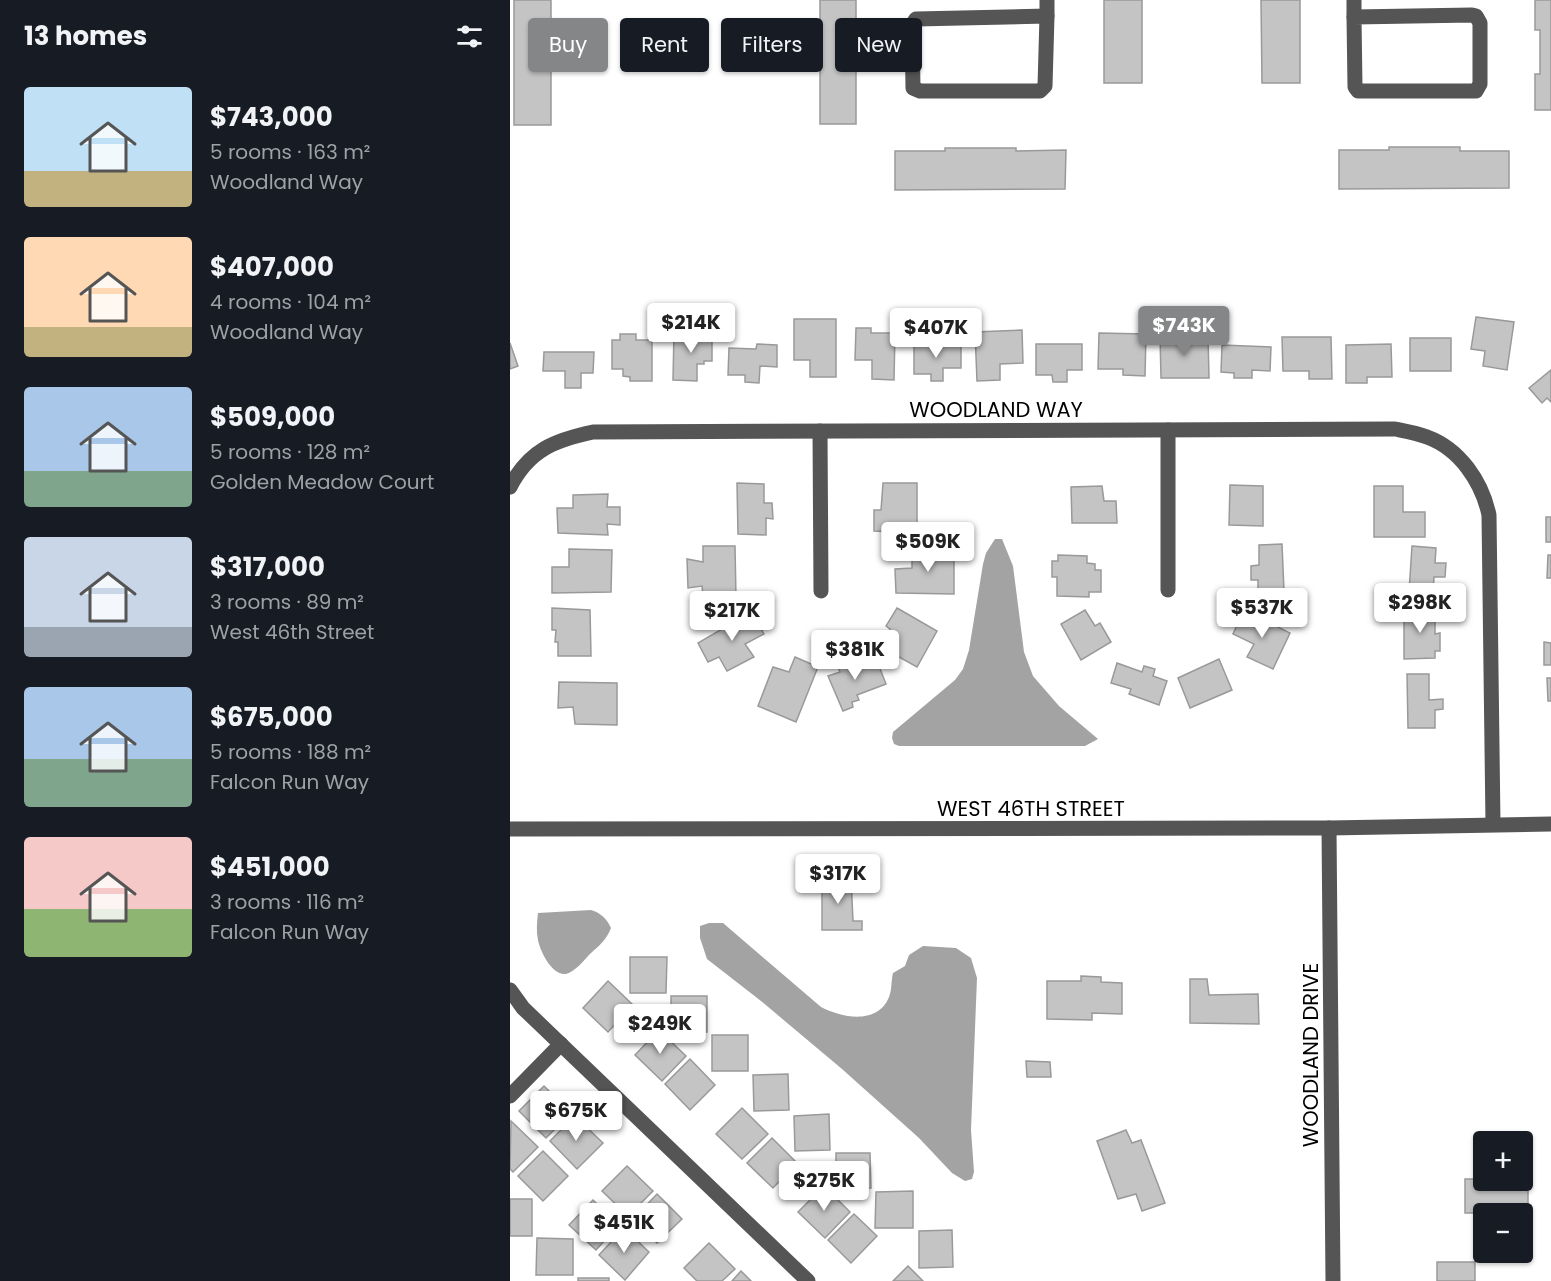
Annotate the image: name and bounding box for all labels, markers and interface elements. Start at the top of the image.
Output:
text: 13 homes [24,18,147,54]
chip: Buy [528,18,608,72]
chip: Rent [620,18,709,72]
chip: Filters [721,18,823,72]
chip: New [835,18,922,72]
icon: filters [453,20,486,53]
text: $743,000 [210,99,333,135]
icon: home [72,111,144,183]
text: 5 rooms · 163 m² [210,138,370,166]
text: Woodland Way [210,168,363,196]
text: $407,000 [210,249,334,285]
icon: home [72,261,144,333]
text: 4 rooms · 104 m² [210,288,371,316]
pin: $214K [649,303,733,354]
pin: $743K [1142,306,1226,357]
text: $214K [661,308,721,336]
pin: $407K [894,308,978,359]
text: $743K [1152,311,1216,339]
text: $407K [904,313,968,341]
text: Woodland Way [210,318,363,346]
street label: WOODLAND WAY [909,395,1083,424]
text: $509,000 [210,399,335,435]
icon: home [72,411,144,483]
text: 5 rooms · 128 m² [210,438,370,466]
text: Golden Meadow Court [210,468,434,496]
pin: $509K [886,522,970,573]
text: $509K [895,527,961,555]
text: $317,000 [210,549,325,585]
icon: home [72,561,144,633]
pin: $298K [1378,583,1462,634]
text: 3 rooms · 89 m² [210,588,364,616]
pin: $537K [1220,588,1304,639]
text: $298K [1388,588,1452,616]
pin: $217K [690,591,774,642]
text: $537K [1231,593,1293,621]
text: $217K [704,596,760,624]
text: West 46th Street [210,618,374,646]
pin: $381K [813,630,897,681]
text: $381K [825,635,885,663]
text: $675,000 [210,699,333,735]
icon: home [72,711,144,783]
text: 5 rooms · 188 m² [210,738,371,766]
text: Falcon Run Way [210,768,369,796]
street label: WEST 46TH STREET [937,794,1125,823]
text: $451,000 [210,849,330,885]
pin: $317K [796,854,880,905]
text: $317K [809,859,867,887]
icon: home [72,861,144,933]
text: 3 rooms · 116 m² [210,888,364,916]
text: Falcon Run Way [210,918,369,946]
street label: WOODLAND DRIVE [1296,963,1325,1147]
pin: $249K [618,1004,702,1055]
text: $249K [628,1009,692,1037]
pin: $675K [534,1091,618,1142]
text: $675K [544,1096,608,1124]
map controls [1473,1131,1533,1263]
button: + [1473,1131,1533,1191]
pin: $275K [782,1161,866,1212]
text: $275K [793,1166,855,1194]
pin: $451K [582,1203,666,1254]
button: − [1473,1203,1533,1263]
text: $451K [593,1208,655,1236]

